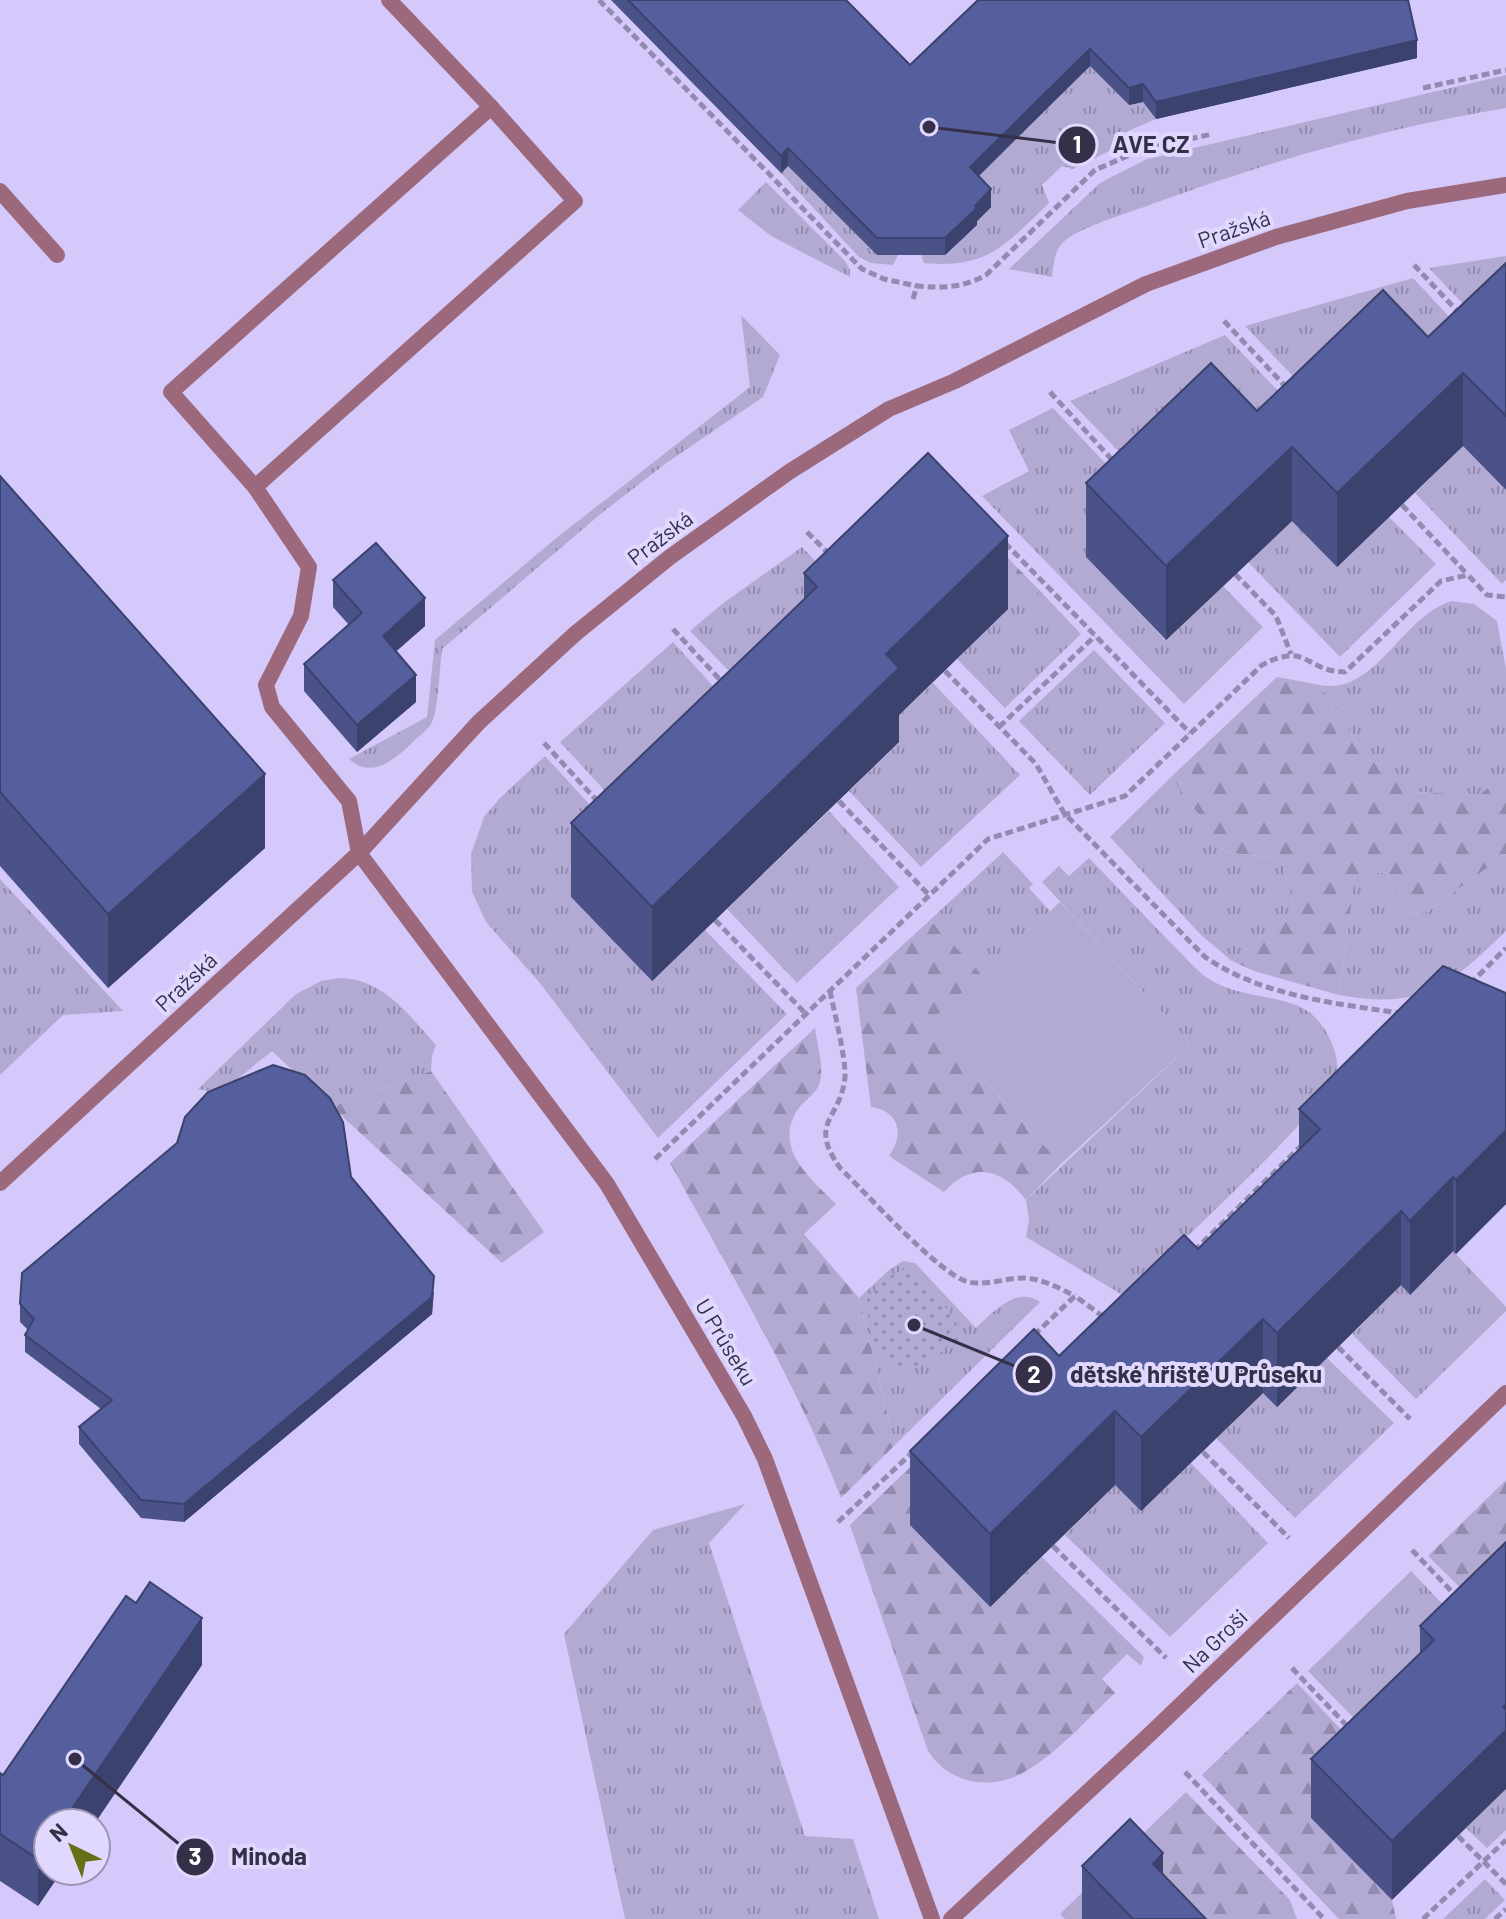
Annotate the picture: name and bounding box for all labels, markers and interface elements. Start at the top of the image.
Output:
callout: AVE CZ [1057,121,1206,169]
text: 1 [1073,129,1081,158]
text: AVE CZ [1112,129,1190,158]
street label: Pražská [1194,204,1273,252]
street label: Pražská [622,504,697,570]
street label: Pražská [149,946,221,1016]
street label: U Průseku [691,1293,763,1390]
callout: dětské hřiště U Průseku [1014,1350,1338,1398]
text: 2 [1027,1359,1041,1388]
text: dětské hřiště U Průseku [1070,1359,1322,1388]
street label: Na Groši [1176,1603,1252,1677]
north arrow [32,1807,112,1887]
text: N [43,1817,72,1846]
callout: Minoda [175,1833,323,1881]
text: 3 [189,1841,201,1870]
text: Minoda [231,1841,307,1870]

